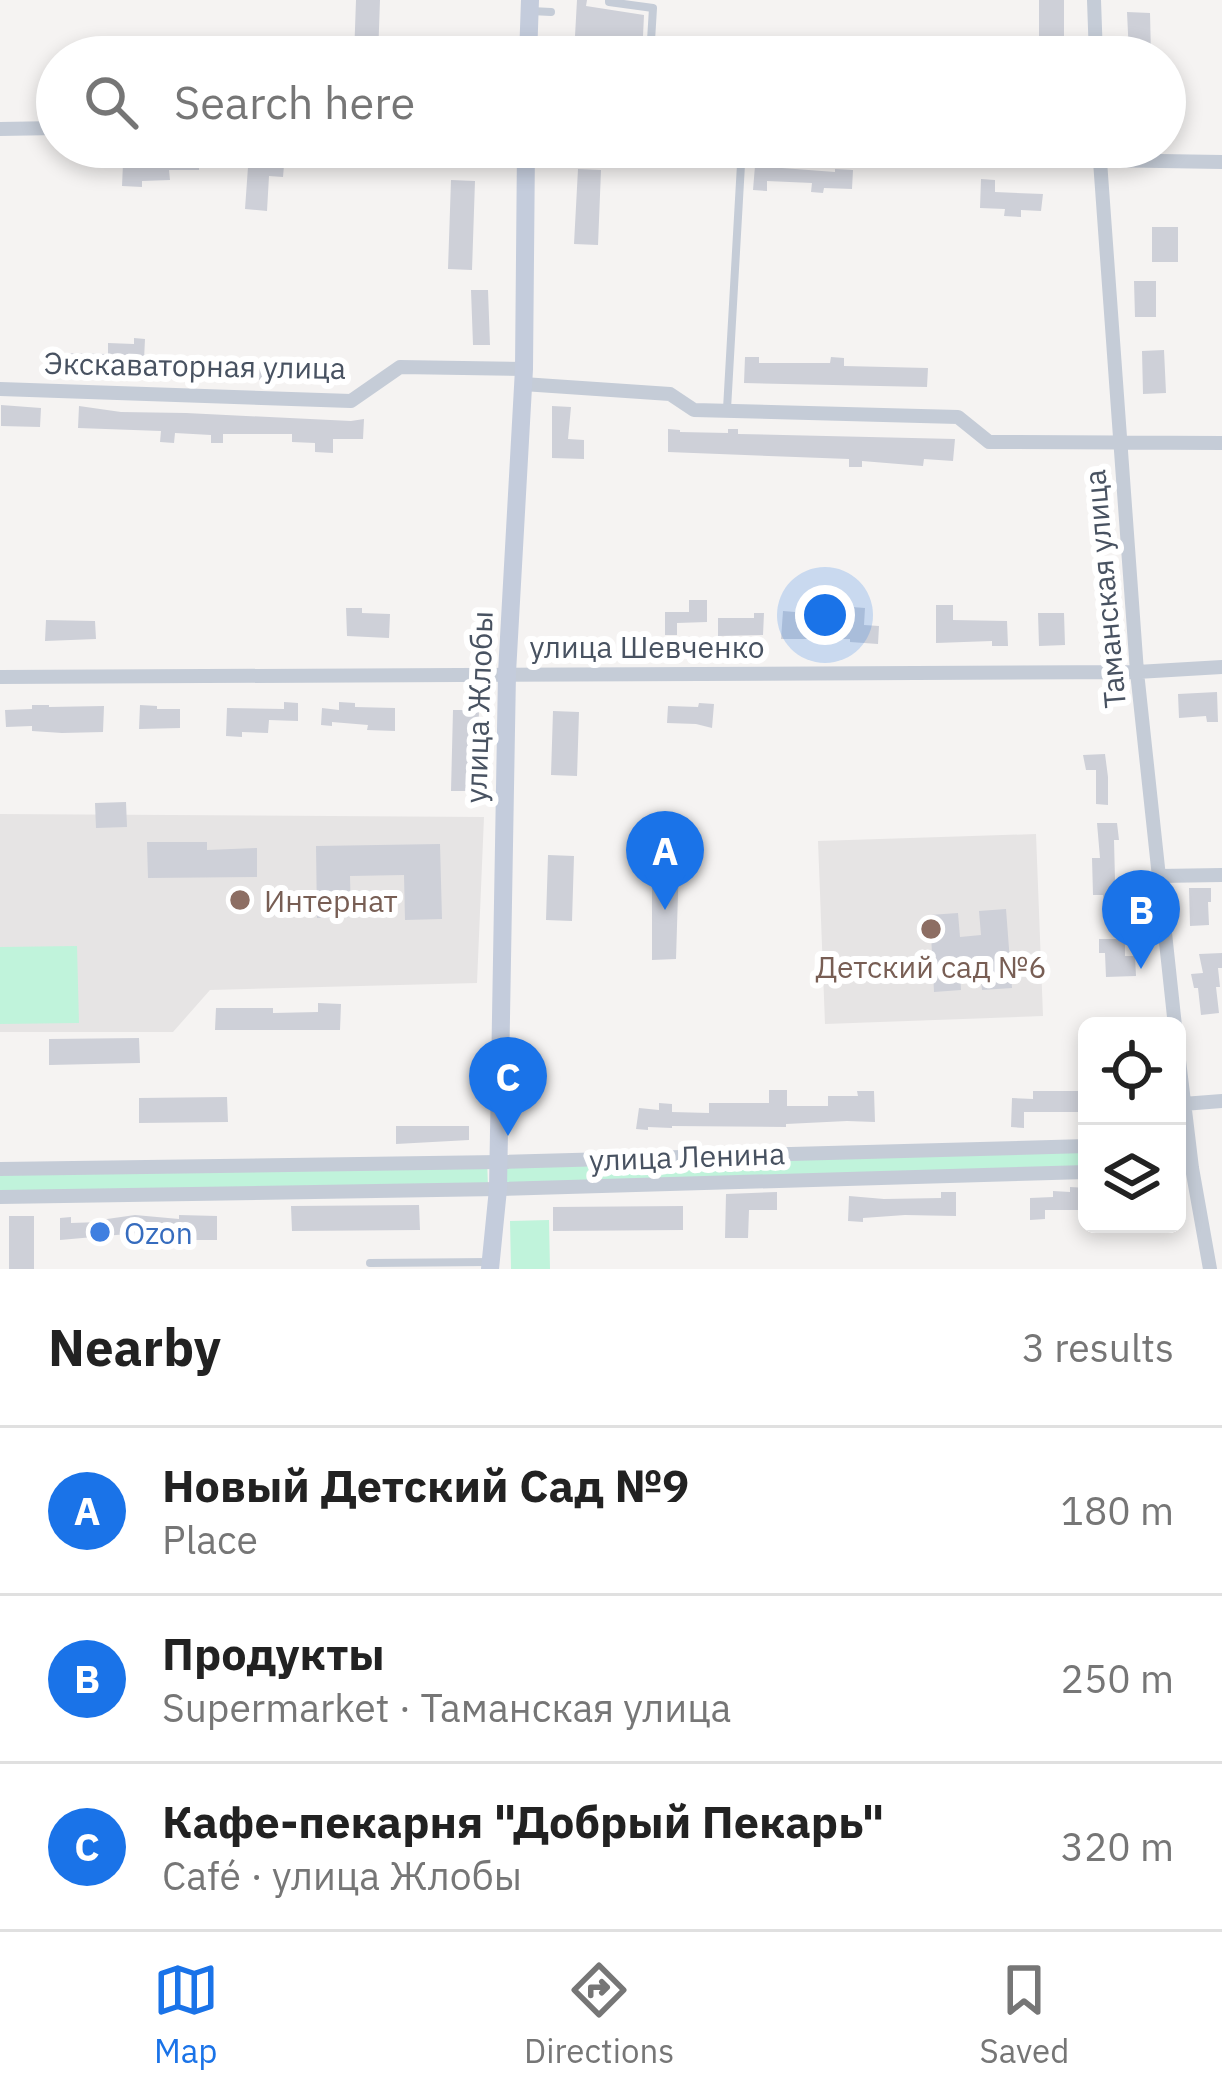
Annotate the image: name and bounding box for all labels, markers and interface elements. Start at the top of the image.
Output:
search box [36,36,1186,168]
icon: search [78,69,144,135]
text: Search here [174,73,415,131]
street label: Экскаваторная улица [44,343,346,387]
street label: Таманская улица [1074,468,1134,710]
your location [795,585,855,645]
street label: улица Жлобы [455,610,501,804]
street label: улица Шевченко [530,627,765,666]
pin: A [626,811,704,910]
pin: B [1102,870,1180,969]
place label: Интернат [264,881,398,920]
marker: Интернат [227,887,253,913]
marker: Детский сад №6 [918,916,944,942]
place label: Детский сад №6 [815,947,1047,986]
map controls [1078,1017,1186,1233]
button: locate [1078,1017,1186,1125]
pin: C [469,1037,547,1136]
button: layers [1078,1125,1186,1233]
street label: улица Ленина [588,1133,786,1179]
place label: Ozon [124,1213,193,1252]
marker: Ozon [87,1219,113,1245]
text: Nearby [48,1314,221,1380]
text: 3 results [1022,1322,1174,1373]
text: Новый Детский Сад №9 [162,1456,689,1514]
text: A [74,1485,100,1536]
text: 180 m [1061,1485,1174,1536]
text: Place [162,1514,258,1565]
text: Продукты [162,1624,385,1682]
text: B [74,1653,100,1704]
text: 250 m [1061,1653,1174,1704]
text: Supermarket · Таманская улица [162,1682,731,1733]
text: Кафе-пекарня "Добрый Пекарь" [162,1792,884,1850]
text: C [74,1821,100,1872]
text: 320 m [1061,1821,1174,1872]
text: Café · улица Жлобы [162,1850,522,1901]
tab: Map [153,1957,219,2072]
tab: Directions [524,1957,674,2072]
tab: Saved [980,1957,1069,2072]

